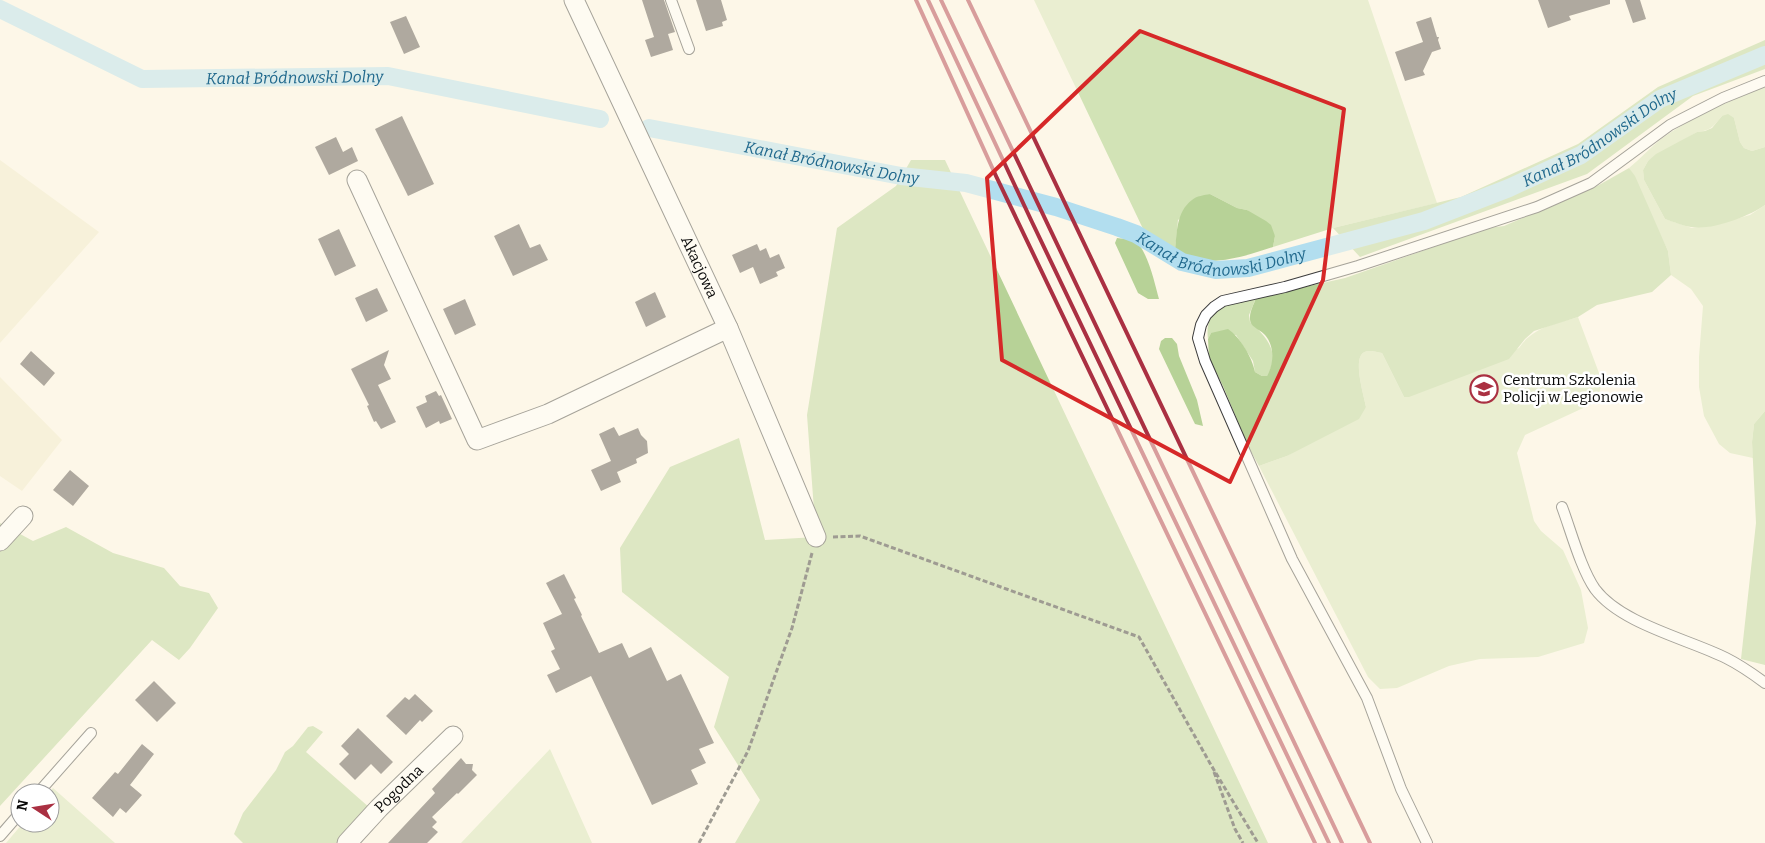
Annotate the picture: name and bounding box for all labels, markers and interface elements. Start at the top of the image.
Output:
water label: Kanał Bródnowski Dolny [206,67,384,88]
water label: Kanał Bródnowski Dolny [1519,83,1680,190]
water label: Kanał Bródnowski Dolny [743,137,921,187]
water label: Kanał Bródnowski Dolny [1133,227,1309,280]
street label: Akacjowa [677,233,722,301]
place label: Centrum Szkolenia Policji w Legionowie [1503,371,1643,406]
school or university icon: Centrum Szkolenia Policji w Legionowie [1469,374,1499,404]
street label: Pogodna [371,761,427,816]
north arrow [10,783,60,833]
text: N [13,798,32,812]

